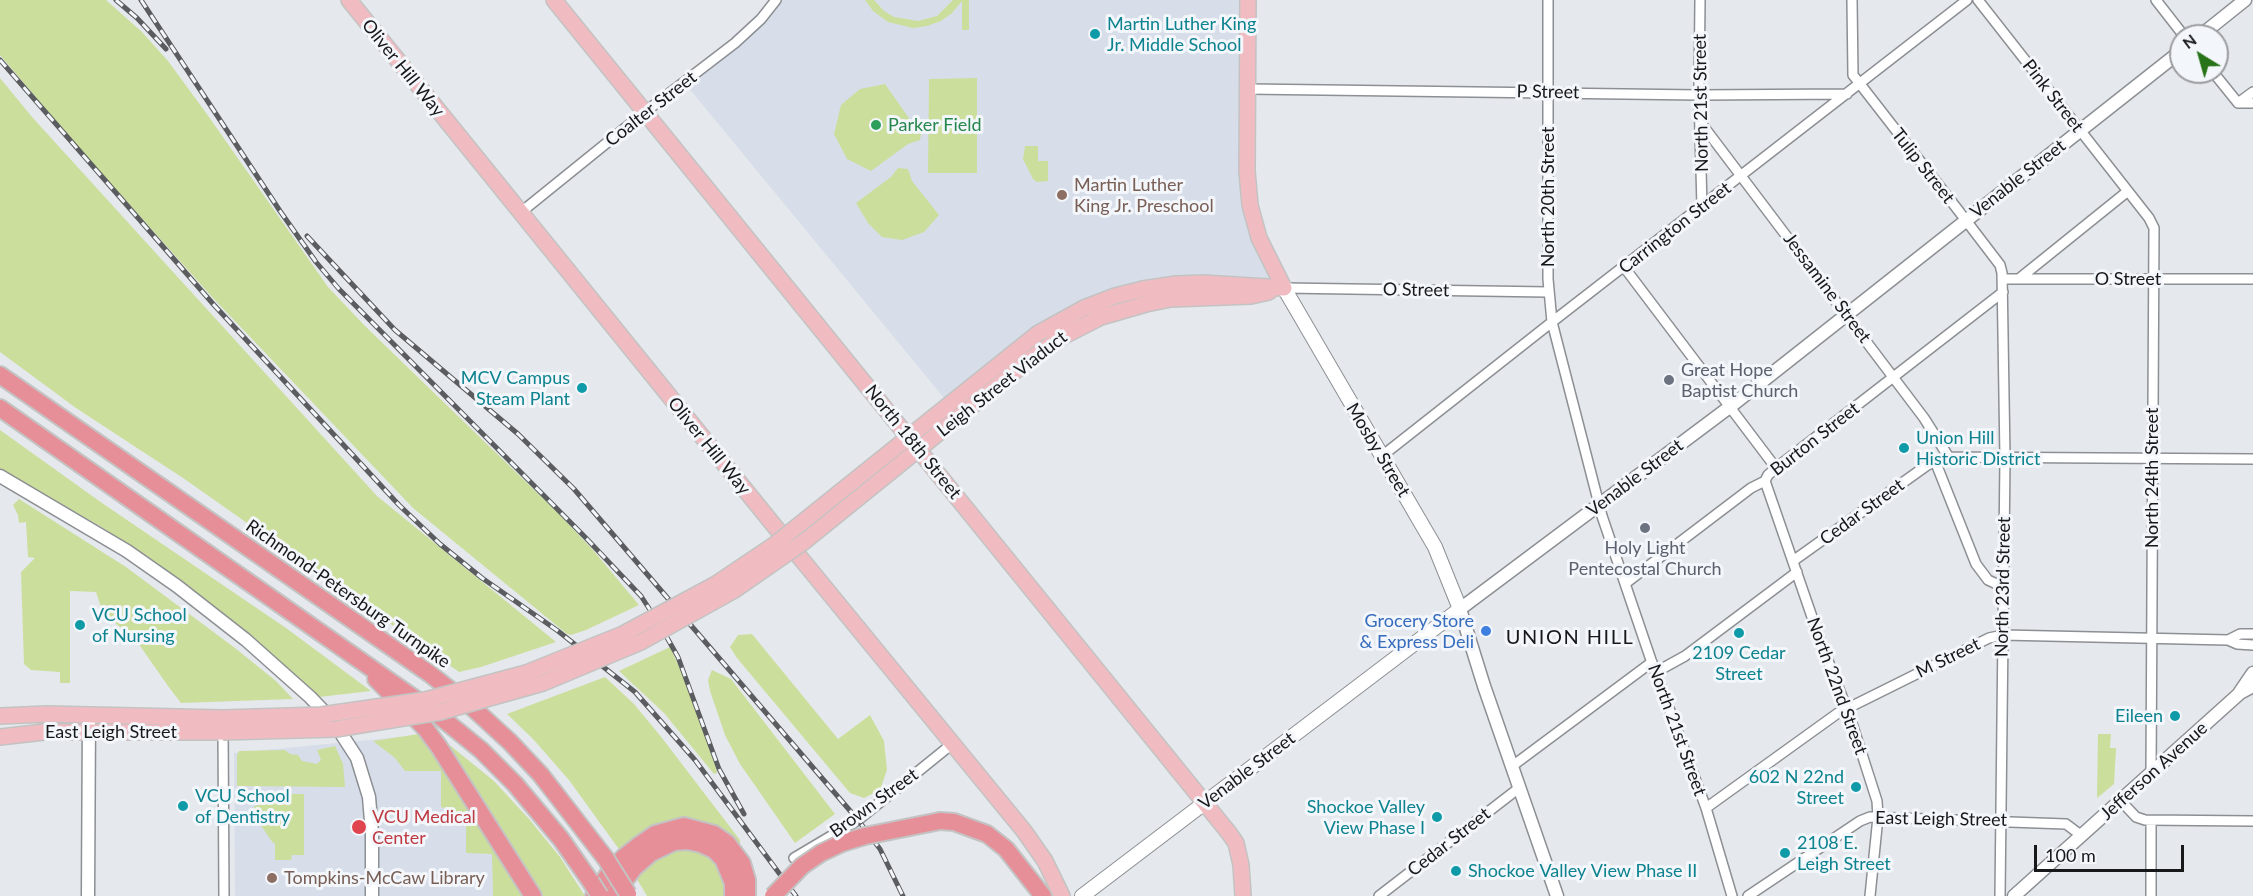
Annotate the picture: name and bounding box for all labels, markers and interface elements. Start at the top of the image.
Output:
place label: Martin Luther King Jr. Middle School [1107,13,1256,56]
street label: Oliver Hill Way [357,15,449,121]
north arrow [2169,24,2229,84]
marker: Martin Luther King Jr. Middle School [1088,27,1102,41]
text: N [2178,30,2200,52]
street label: North 21st Street [1689,34,1713,172]
street label: Pink Street [2018,55,2088,137]
street label: Coalter Street [601,67,701,151]
street label: P Street [1516,81,1580,103]
place label: Parker Field [888,114,982,136]
marker: Parker Field [869,118,883,132]
street label: Tulip Street [1887,124,1959,208]
street label: North 20th Street [1537,127,1559,267]
street label: Venable Street [1966,135,2070,223]
place label: Martin Luther King Jr. Preschool [1074,174,1214,216]
street label: Carrington Street [1615,177,1735,279]
marker: Martin Luther King Jr. Preschool [1055,188,1069,202]
street label: Jessamine Street [1779,229,1875,347]
street label: O Street [2095,268,2161,290]
street label: O Street [1383,279,1449,301]
street label: Leigh Street Viaduct [933,327,1071,441]
place label: Great Hope Baptist Church [1681,359,1798,401]
place label: MCV Campus Steam Plant [461,367,570,410]
marker: Great Hope Baptist Church [1662,373,1676,387]
marker: MCV Campus Steam Plant [575,381,589,395]
street label: North 18th Street [860,381,966,503]
street label: Oliver Hill Way [663,393,755,499]
street label: Burton Street [1766,398,1864,480]
street label: Mosby Street [1342,399,1414,501]
street label: North 24th Street [2141,408,2163,548]
place label: Union Hill Historic District [1916,427,2040,470]
street label: Venable Street [1583,435,1687,521]
marker: Union Hill Historic District [1897,441,1911,455]
street label: Cedar Street [1816,474,1908,550]
street label: Richmond-Petersburg Turnpike [242,515,454,673]
street label: North 23rd Street [1991,517,2015,657]
marker: Holy Light Pentecostal Church [1638,521,1652,535]
place label: Holy Light Pentecostal Church [1568,537,1722,580]
place label: VCU School of Nursing [92,604,187,646]
place label: Grocery Store & Express Deli [1360,610,1474,652]
street label: North 22nd Street [1802,614,1872,758]
marker: VCU School of Nursing [73,618,87,632]
marker: Grocery Store & Express Deli [1479,624,1493,638]
district label: UNION HILL [1506,626,1634,650]
marker: 2109 Cedar Street [1732,626,1746,640]
street label: M Street [1912,633,1984,683]
place label: 2109 Cedar Street [1692,642,1786,684]
street label: North 21st Street [1643,661,1711,799]
place label: Eileen [2115,705,2163,727]
marker: Eileen [2168,709,2182,723]
street label: Jefferson Avenue [2096,717,2212,825]
street label: East Leigh Street [45,721,177,743]
street label: Venable Street [1195,728,1299,814]
street label: Brown Street [826,764,922,842]
place label: 602 N 22nd Street [1749,766,1844,808]
marker: 602 N 22nd Street [1849,780,1863,794]
place label: VCU School of Dentistry [195,785,290,828]
place label: Shockoe Valley View Phase I [1307,796,1425,838]
marker: VCU School of Dentistry [176,799,190,813]
street label: Cedar Street [1403,803,1495,881]
place label: VCU Medical Center [372,806,476,848]
street label: East Leigh Street [1875,807,2007,831]
marker: Shockoe Valley View Phase I [1430,810,1444,824]
marker: VCU Medical Center [350,818,368,836]
place label: 2108 E. Leigh Street [1797,832,1891,874]
scale bar [2037,833,2187,871]
text: 100 m [2045,844,2096,866]
marker: 2108 E. Leigh Street [1778,846,1792,860]
place label: Shockoe Valley View Phase II [1468,860,1697,882]
marker: Shockoe Valley View Phase II [1449,864,1463,878]
place label: Tompkins-McCaw Library [284,867,485,889]
marker: Tompkins-McCaw Library [265,871,279,885]

